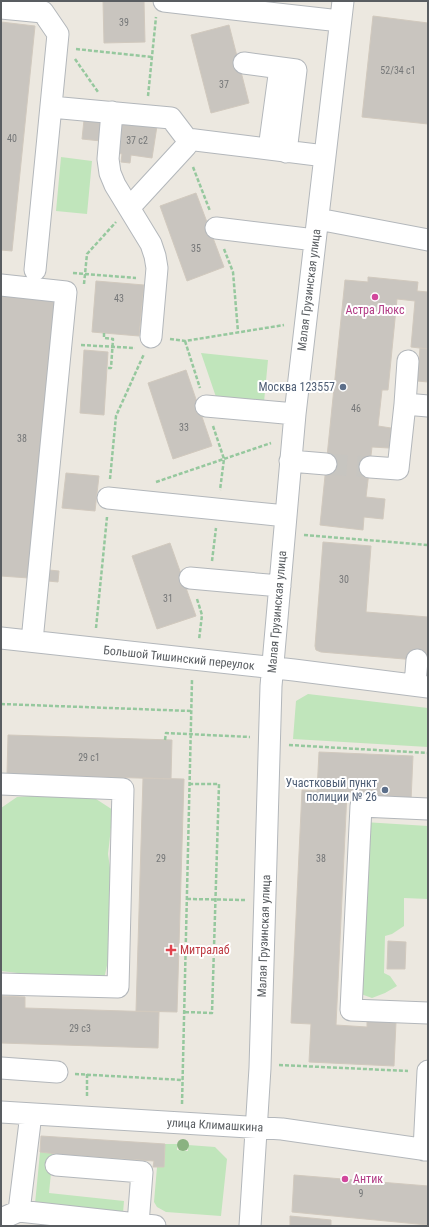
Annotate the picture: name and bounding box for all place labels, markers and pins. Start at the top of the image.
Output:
marker: Астра Люкс [370,292,380,302]
place label: Астра Люкс [345,303,405,317]
place label: Москва 123557 [259,380,335,394]
marker: Москва 123557 [338,382,348,392]
place label: Участковый пункт полиции № 26 [286,776,377,804]
marker: Участковый пункт полиции № 26 [380,785,390,795]
place label: Митралаб [180,943,230,957]
marker: Митралаб [165,944,177,956]
place label: Антик [353,1172,383,1186]
marker: Антик [340,1174,350,1184]

